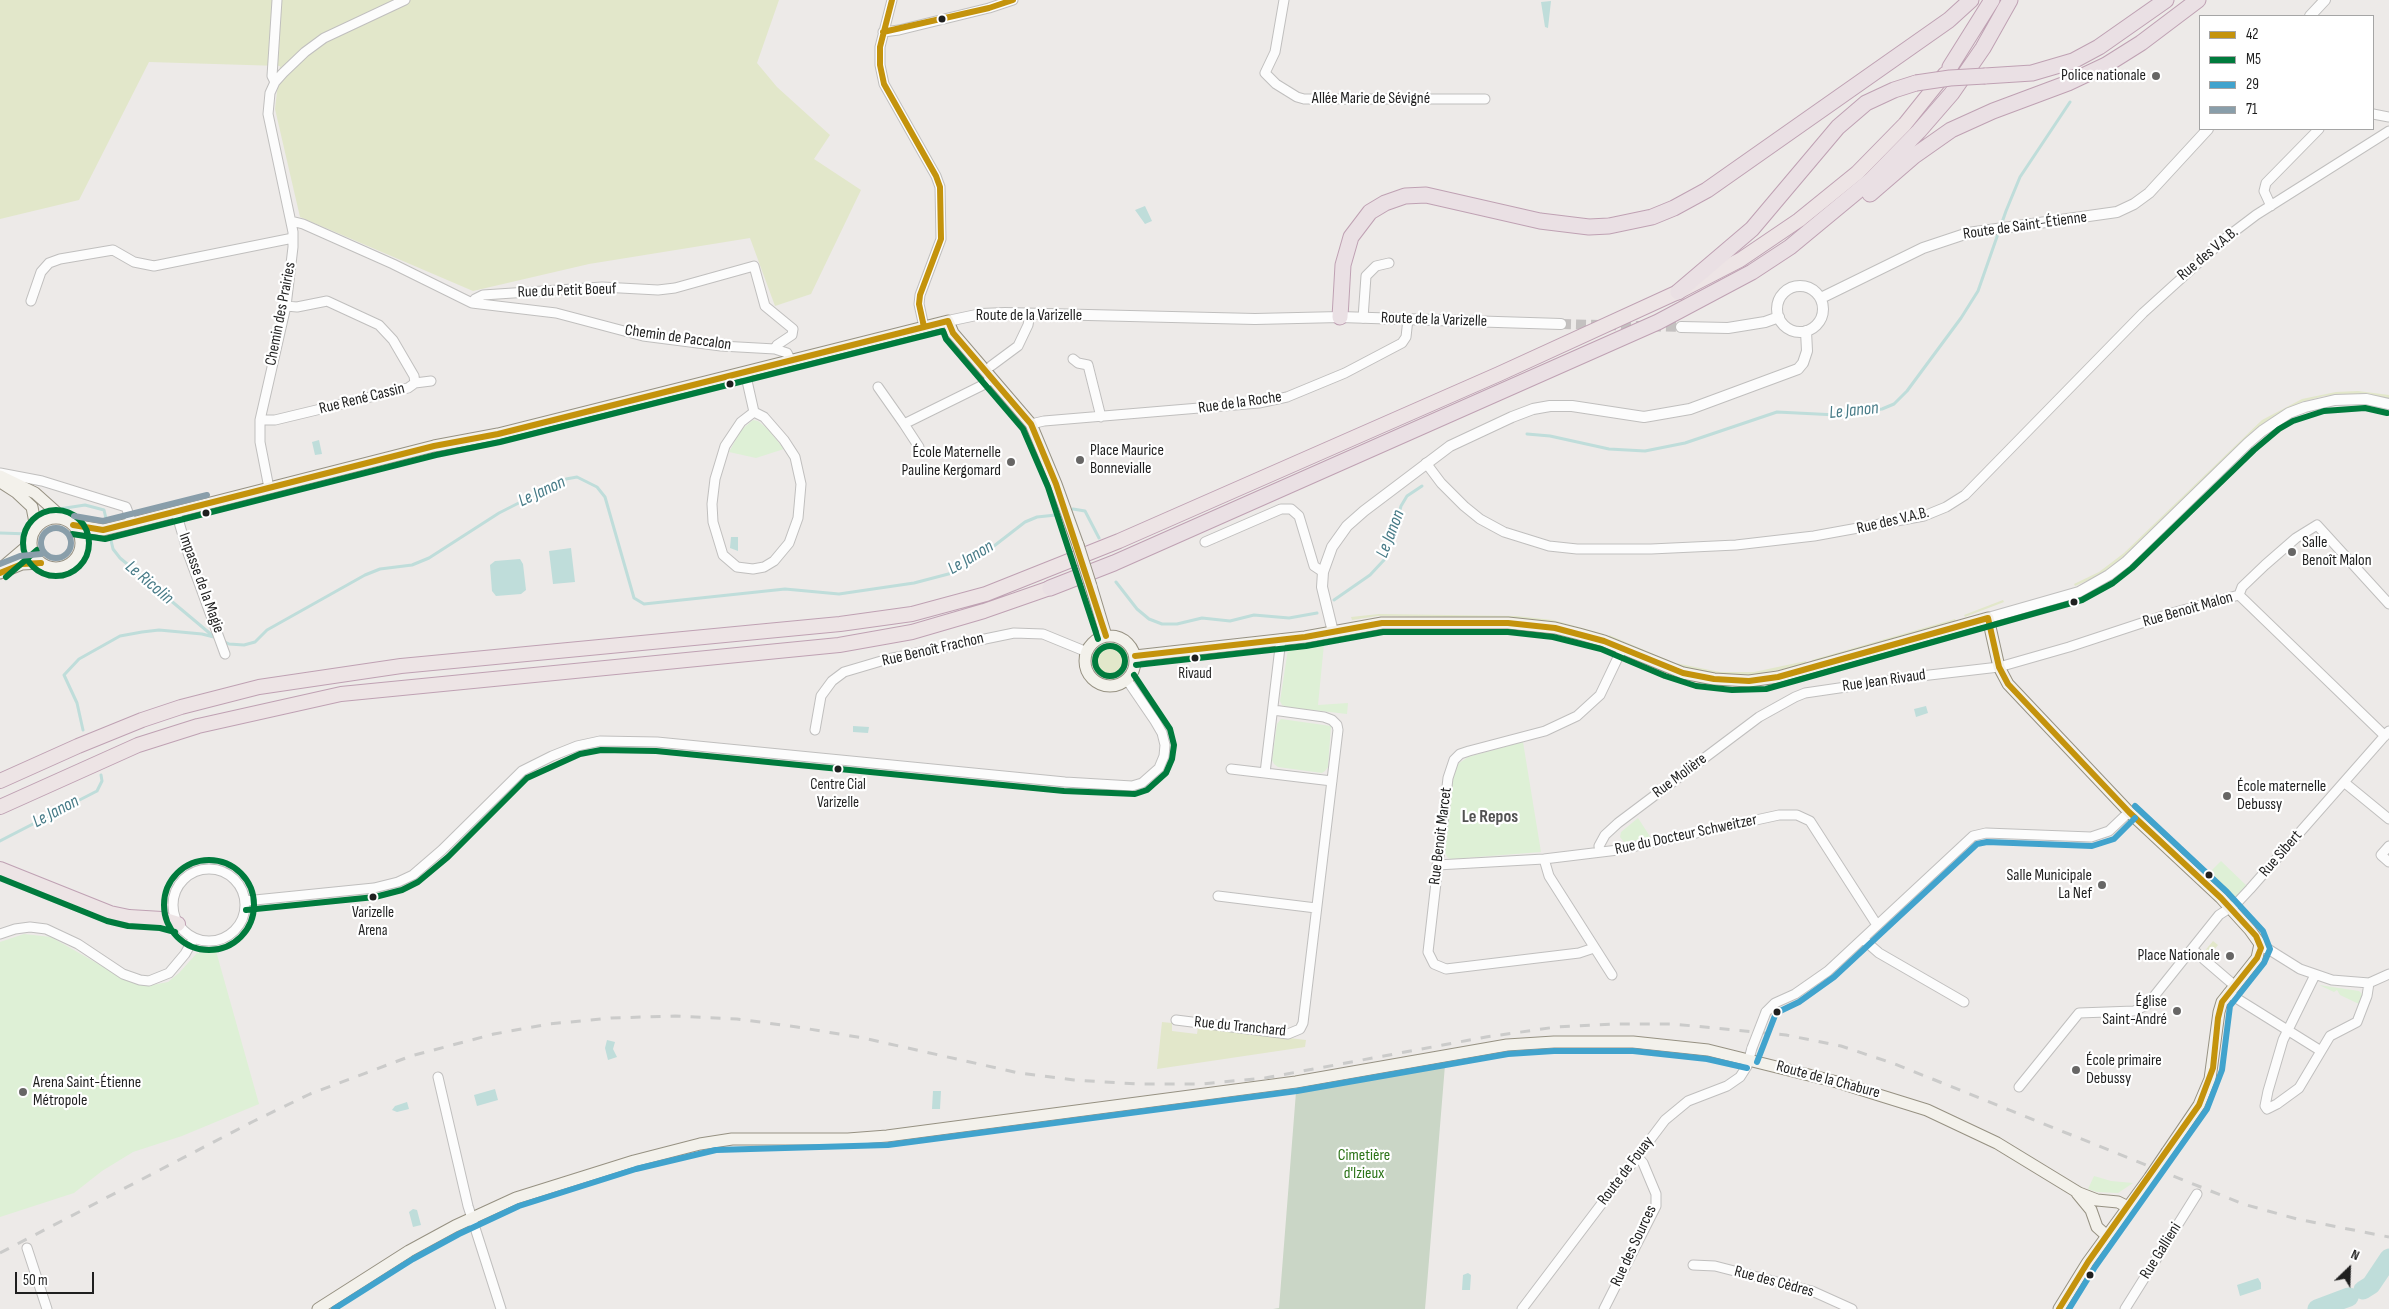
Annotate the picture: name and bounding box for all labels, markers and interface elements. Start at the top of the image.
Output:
unlabelled marker [937,14,947,24]
legend [2199,15,2374,130]
text: 42 [2246,25,2259,44]
text: M5 [2246,50,2261,69]
place label: Police nationale [2061,66,2146,86]
marker: Police nationale [2150,70,2162,82]
text: 29 [2246,75,2259,94]
street label: Allée Marie de Sévigné [1312,89,1430,109]
text: 71 [2246,100,2257,119]
street label: Route de Saint-Étienne [1962,208,2088,244]
street label: Rue des V.A.B. [2174,223,2242,285]
street label: Chemin des Prairies [262,261,300,367]
street label: Rue du Petit Boeuf [517,280,617,302]
street label: Route de la Varizelle [976,306,1082,326]
street label: Route de la Varizelle [1381,309,1487,331]
street label: Chemin de Paccalon [624,321,732,355]
street label: Rue René Cassin [317,379,407,419]
unlabelled marker [725,379,735,389]
street label: Rue de la Roche [1197,388,1283,418]
water label: Le Janon [1828,398,1880,424]
place label: Place Maurice Bonnevialle [1090,441,1164,479]
place label: École Maternelle Pauline Kergomard [902,443,1001,481]
marker: Place Maurice Bonnevialle [1074,454,1086,466]
marker: École Maternelle Pauline Kergomard [1005,456,1017,468]
water label: Le Janon [515,472,569,512]
street label: Rue des V.A.B. [1855,503,1931,539]
water label: Le Janon [1372,507,1410,561]
unlabelled marker [201,508,211,518]
street label: Impasse de la Magie [174,530,228,636]
place label: Salle Benoît Malon [2302,533,2372,571]
water label: Le Janon [944,536,998,580]
marker: Salle Benoît Malon [2286,546,2298,558]
water label: Le Ricolin [120,557,178,609]
street label: Rue Benoit Malon [2141,588,2235,632]
unlabelled marker [2069,597,2079,607]
street label: Rue Benoît Frachon [880,629,986,671]
marker: Rivaud [1190,653,1200,663]
place label: Rivaud [1178,665,1212,683]
street label: Rue Jean Rivaud [1841,666,1927,696]
street label: Rue Molière [1649,749,1711,803]
marker: Centre Cial Varizelle [833,764,843,774]
place label: Centre Cial Varizelle [810,776,866,811]
place label: École maternelle Debussy [2237,777,2326,815]
street label: Rue Benoit Marcet [1425,786,1457,886]
marker: École maternelle Debussy [2221,790,2233,802]
water label: Le Janon [29,791,83,833]
district label: Le Repos [1462,806,1518,828]
street label: Rue du Docteur Schweitzer [1613,811,1759,859]
street label: Rue Sibert [2256,827,2306,881]
place label: Salle Municipale La Nef [2006,866,2092,904]
unlabelled marker [2204,870,2214,880]
marker: Salle Municipale La Nef [2096,879,2108,891]
marker: Varizelle Arena [368,892,378,902]
place label: Varizelle Arena [352,904,394,939]
place label: Place Nationale [2138,946,2220,966]
marker: Place Nationale [2224,950,2236,962]
place label: Église Saint-André [2102,992,2167,1030]
marker: Église Saint-André [2171,1005,2183,1017]
unlabelled marker [1772,1007,1782,1017]
street label: Rue du Tranchard [1193,1013,1287,1041]
place label: École primaire Debussy [2086,1051,2162,1089]
street label: Route de la Chabure [1774,1057,1882,1103]
marker: École primaire Debussy [2070,1064,2082,1076]
place label: Arena Saint-Étienne Métropole [33,1073,141,1111]
marker: Arena Saint-Étienne Métropole [17,1086,29,1098]
street label: Route de Fouay [1594,1133,1658,1209]
park label: Cimetière d'Izieux [1338,1146,1390,1184]
street label: Rue des Sources [1607,1202,1661,1290]
street label: Rue Gallieni [2136,1219,2186,1283]
north arrow [2324,1244,2374,1294]
text: N [2348,1246,2362,1264]
scale bar [18,1262,96,1294]
street label: Rue des Cèdres [1732,1262,1816,1302]
unlabelled marker [2085,1270,2095,1280]
text: 50 m [23,1271,48,1290]

